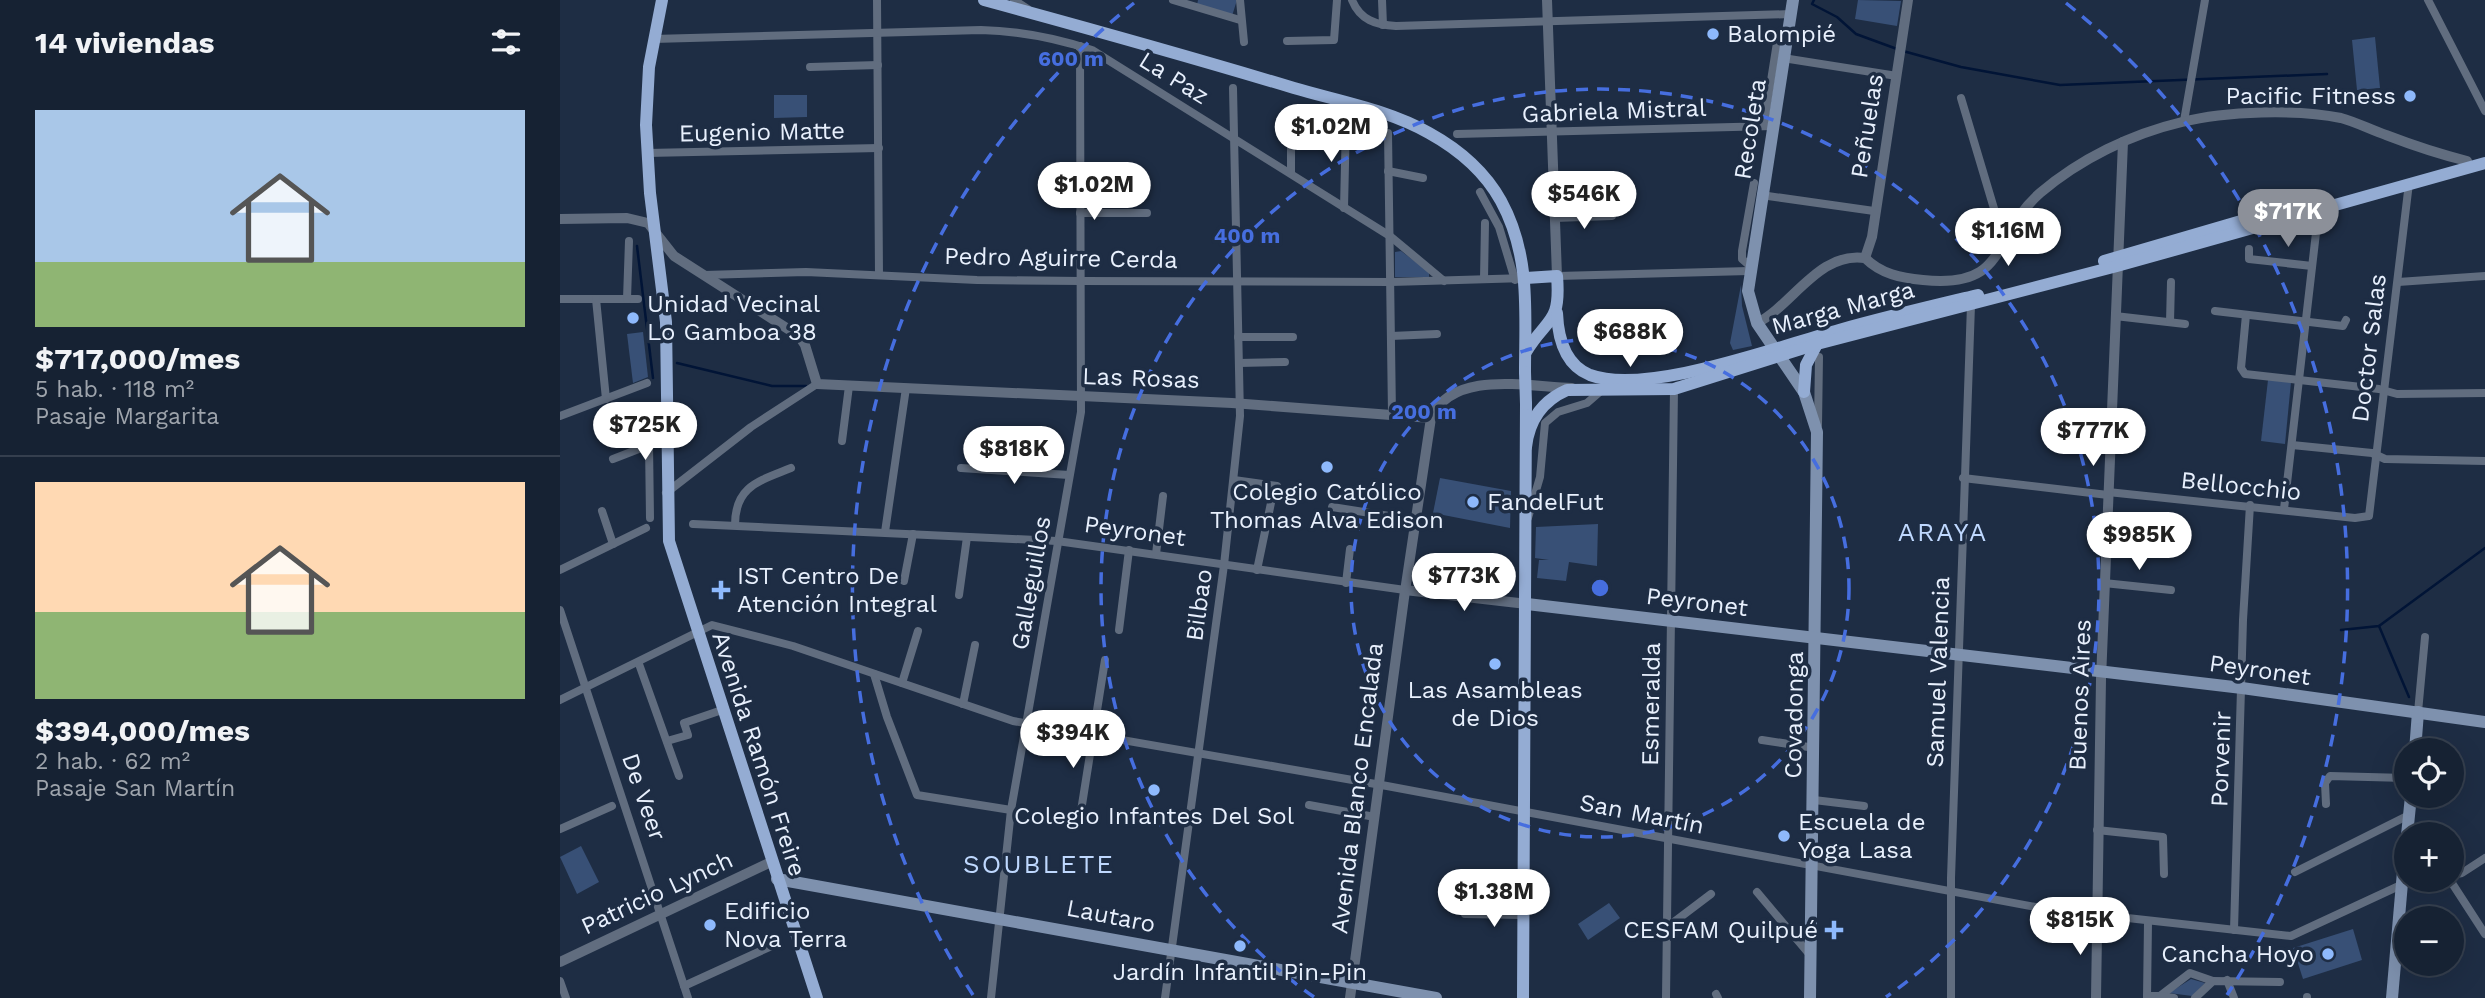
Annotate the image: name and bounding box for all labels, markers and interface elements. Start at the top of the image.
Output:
place label: Balompié [1727,20,1836,48]
icon: filters [487,23,525,61]
text: 14 viviendas [35,25,215,60]
marker: Balompié [1705,26,1721,42]
text: 600 m [1038,46,1104,71]
street label: La Paz [1134,46,1214,110]
street label: Peñuelas [1845,72,1889,180]
street label: Recoleta [1728,77,1772,181]
place label: Pacific Fitness [2225,82,2396,110]
marker: Pacific Fitness [2402,88,2418,104]
street label: Gabriela Mistral [1521,94,1707,128]
pin: $1.02M [1274,104,1388,164]
text: $1.02M [1291,113,1371,140]
street label: Eugenio Matte [679,117,845,147]
icon: home [217,155,343,281]
pin: $1.02M [1037,162,1151,222]
text: $1.02M [1054,171,1134,198]
pin: $546K [1535,172,1633,231]
text: $546K [1547,180,1621,207]
pin: $717K [2239,190,2337,249]
text: $717K [2254,198,2322,225]
pin: $1.16M [1951,208,2065,268]
text: $1.16M [1971,217,2045,244]
text: 400 m [1214,223,1280,248]
street label: Pedro Aguirre Cerda [944,242,1178,274]
street label: Doctor Salas [2346,272,2392,424]
street label: Marga Marga [1769,276,1917,340]
place label: Unidad Vecinal Lo Gamboa 38 [647,290,821,346]
marker: Unidad Vecinal Lo Gamboa 38 [625,310,641,326]
pin: $688K [1581,310,1679,369]
text: $688K [1593,318,1667,345]
text: $717,000/mes [35,341,240,376]
street label: Las Rosas [1082,362,1200,394]
text: 5 hab. · 118 m² [35,376,194,403]
text: 200 m [1391,399,1457,424]
pin: $725K [596,402,694,462]
text: Pasaje Margarita [35,403,219,430]
pin: $777K [2044,408,2142,468]
text: $725K [609,411,681,438]
text: $777K [2057,417,2129,444]
pin: $818K [965,426,1063,486]
text: $818K [979,435,1049,462]
marker: Colegio Católico Thomas Alva Edison [1319,459,1335,475]
street label: Bellocchio [2179,466,2303,506]
place label: Colegio Católico Thomas Alva Edison [1210,478,1444,534]
place label: FandelFut [1487,488,1604,516]
marker: FandelFut [1465,494,1481,510]
street label: Peyronet [1082,510,1188,552]
pin: $985K [2090,512,2188,572]
street label: Galleguillos [1005,514,1057,652]
district label: ARAYA [1898,517,1988,547]
text: $985K [2103,521,2175,548]
icon: home [217,527,343,653]
pin: $773K [1415,554,1513,613]
place label: IST Centro De Atención Integral [737,562,937,618]
text: $773K [1428,562,1500,589]
street label: Bilbao [1180,567,1218,643]
centre of rings [1588,576,1612,600]
street label: Samuel Valencia [1921,576,1955,768]
marker: IST Centro De Atención Integral [711,580,731,600]
street label: Peyronet [1645,582,1749,622]
street label: Buenos Aires [2063,619,2097,771]
street label: Avenida Ramón Freire [706,628,812,880]
street label: Avenida Blanco Encalada [1325,641,1389,935]
street label: Esmeralda [1636,642,1666,766]
street label: Peyronet [2207,649,2313,691]
street label: Covadonga [1779,651,1809,779]
marker: Las Asambleas de Dios [1487,656,1503,672]
place label: Las Asambleas de Dios [1407,676,1583,732]
pin: $394K [1024,710,1122,770]
street label: Porvenir [2205,710,2237,807]
text: $394,000/mes [35,713,250,748]
text: $394K [1036,719,1110,746]
map controls [2394,738,2464,976]
button: locate [2394,738,2464,808]
text: 2 hab. · 62 m² [35,748,190,775]
street label: De Veer [616,750,672,845]
text: Pasaje San Martín [35,775,235,802]
marker: Colegio Infantes Del Sol [1146,782,1162,798]
street label: San Martín [1577,788,1707,840]
place label: Colegio Infantes Del Sol [1014,802,1295,830]
place label: Escuela de Yoga Lasa [1798,808,1926,864]
button: + [2394,822,2464,892]
marker: Escuela de Yoga Lasa [1776,828,1792,844]
street label: Patricio Lynch [577,846,737,940]
district label: SOUBLETE [963,849,1115,879]
pin: $1.38M [1437,870,1551,929]
text: $1.38M [1454,878,1534,905]
street label: Lautaro [1064,894,1158,938]
place label: Edificio Nova Terra [724,897,847,953]
pin: $815K [2031,898,2129,957]
text: $815K [2046,906,2114,933]
button: − [2394,906,2464,976]
place label: CESFAM Quilpué [1623,916,1818,944]
marker: Edificio Nova Terra [702,917,718,933]
marker: CESFAM Quilpué [1824,920,1844,940]
marker: Jardín Infantil Pin-Pin [1232,938,1248,954]
place label: Cancha Hoyo [2161,940,2314,968]
marker: Cancha Hoyo [2320,946,2336,962]
place label: Jardín Infantil Pin-Pin [1113,958,1367,986]

